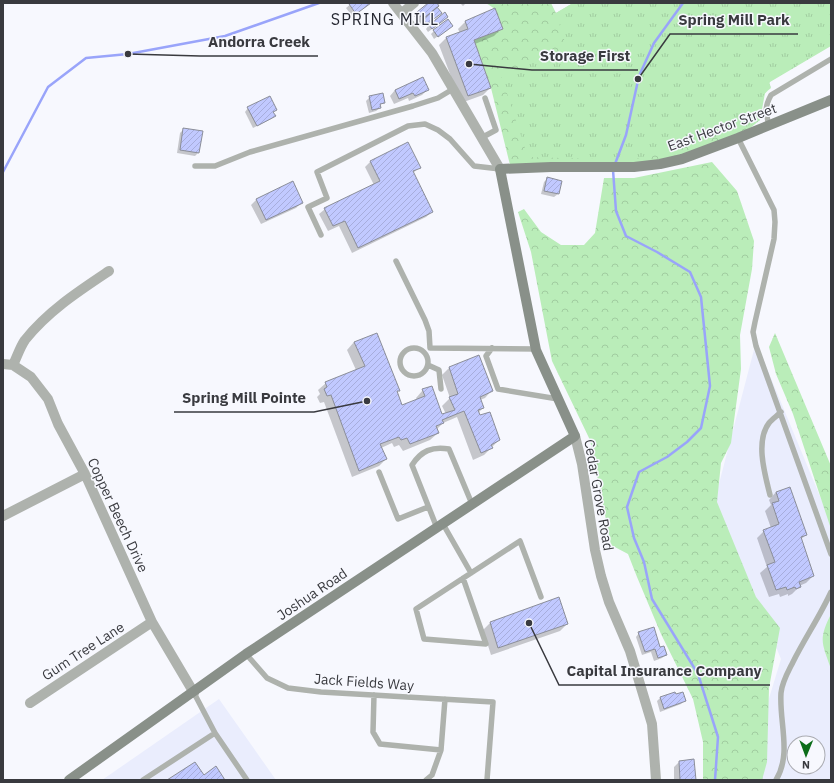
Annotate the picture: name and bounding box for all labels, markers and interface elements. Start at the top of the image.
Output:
callout: Spring Mill Park [670,7,798,34]
district label: SPRING MILL [331,9,439,29]
text: Spring Mill Park [678,10,790,29]
callout: Andorra Creek [200,29,318,56]
text: Andorra Creek [208,32,310,51]
callout: Storage First [532,43,638,70]
text: Storage First [540,46,630,65]
street label: East Hector Street [665,99,779,155]
callout: Spring Mill Pointe [174,385,314,412]
text: Spring Mill Pointe [182,388,306,407]
street label: Cedar Grove Road [580,438,618,552]
street label: Copper Beech Drive [84,455,153,575]
street label: Joshua Road [274,564,350,624]
street label: Gum Tree Lane [38,618,128,684]
callout: Capital Insurance Company [559,658,770,685]
text: Capital Insurance Company [566,661,762,680]
street label: Jack Fields Way [313,670,415,694]
north arrow [786,735,826,775]
text: N [802,758,810,772]

